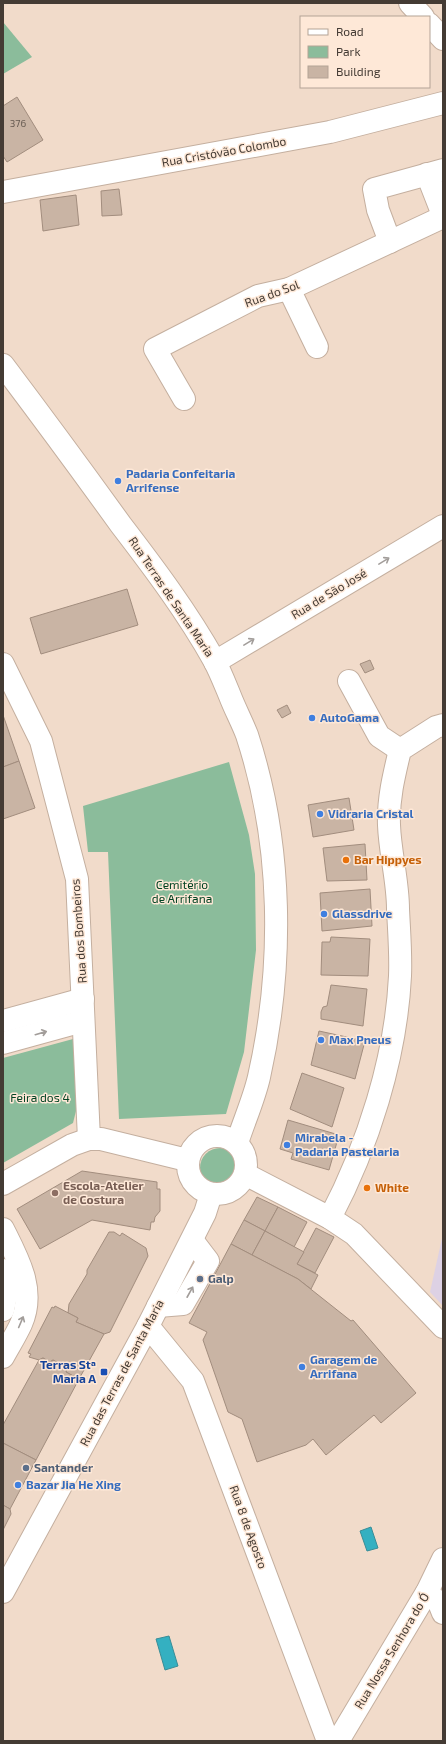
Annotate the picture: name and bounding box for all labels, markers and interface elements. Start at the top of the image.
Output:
legend [300,16,430,88]
text: Road [336,24,364,38]
text: Park [336,44,361,58]
text: Building [336,64,381,78]
house number: 376 [10,117,26,129]
street label: Rua Cristóvão Colombo [160,133,287,169]
street label: Rua do Sol [242,277,301,309]
place label: Padaria Confeitaria Arrifense [126,466,235,494]
marker: Padaria Confeitaria Arrifense [113,476,123,486]
street label: Rua Terras de Santa Maria [126,534,217,659]
one-way arrow [378,557,389,565]
street label: Rua de São José [288,565,369,621]
one-way arrow [243,638,255,646]
place label: AutoGama [320,710,379,724]
marker: AutoGama [307,713,317,723]
place label: Vidraria Cristal [328,806,414,820]
marker: Vidraria Cristal [315,809,325,819]
place label: Bar Hippyes [354,852,422,867]
marker: Bar Hippyes [341,855,351,865]
park label: Cemitério de Arrifana [152,877,212,905]
street label: Rua dos Bombeiros [67,878,89,984]
place label: Glassdrive [332,906,393,920]
marker: Glassdrive [319,909,329,919]
one-way arrow [34,1029,47,1036]
place label: Max Pneus [329,1032,391,1046]
marker: Max Pneus [316,1035,326,1045]
park label: Feira dos 4 [10,1090,70,1104]
place label: Mirabela - Padaria Pastelaria [295,1130,400,1158]
marker: Mirabela - Padaria Pastelaria [282,1140,292,1150]
place label: Escola-Atelier de Costura [63,1178,144,1206]
place label: White [375,1180,409,1194]
marker: White [362,1183,372,1193]
marker: Escola-Atelier de Costura [50,1188,60,1198]
place label: Galp [208,1271,234,1285]
marker: Galp [195,1274,205,1284]
one-way arrow [187,1286,194,1298]
street label: Rua das Terras de Santa Maria [76,1297,166,1448]
one-way arrow [18,1317,26,1329]
place label: Garagem de Arrifana [310,1352,378,1380]
place label: Terras Stª Maria A [40,1357,96,1385]
marker: Garagem de Arrifana [297,1362,307,1372]
marker: Terras Stª Maria A [99,1367,109,1377]
place label: Santander [34,1460,93,1474]
marker: Santander [21,1463,31,1473]
place label: Bazar Jia He Xing [26,1477,121,1491]
marker: Bazar Jia He Xing [13,1480,23,1490]
street label: Rua 8 de Agosto [227,1483,271,1570]
street label: Rua Nossa Senhora do Ó [351,1590,431,1711]

